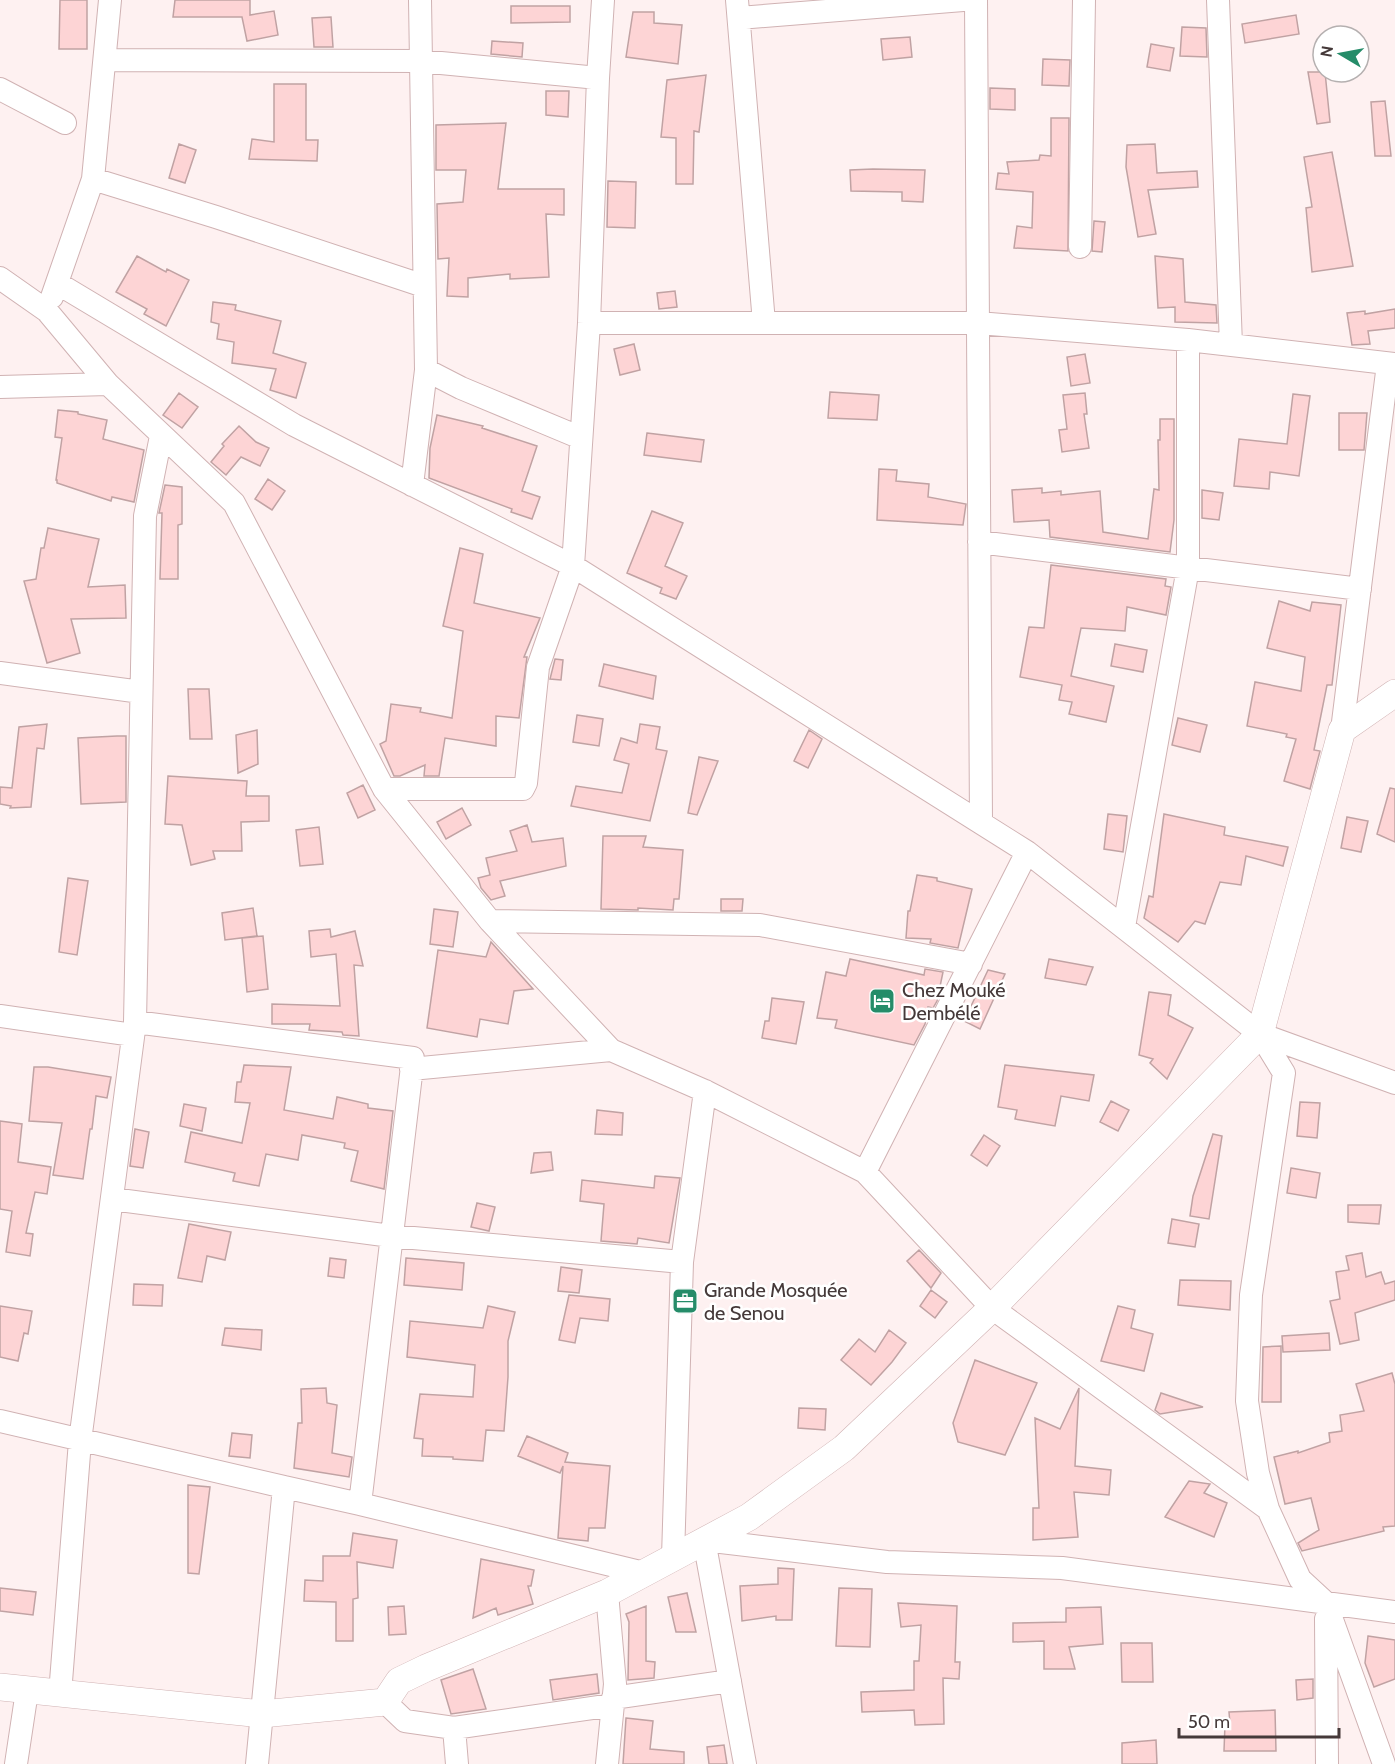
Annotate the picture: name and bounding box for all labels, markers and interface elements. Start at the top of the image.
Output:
north arrow [1311,24,1371,84]
text: N [1316,44,1337,59]
place label: Chez Mouké Dembélé [902,978,1006,1025]
hotel icon: Chez Mouké Dembélé [867,986,897,1016]
place label: Grande Mosquée de Senou [704,1278,848,1325]
office icon: Grande Mosquée de Senou [670,1286,700,1316]
scale bar [1179,1701,1340,1739]
text: 50 m [1188,1711,1230,1733]

